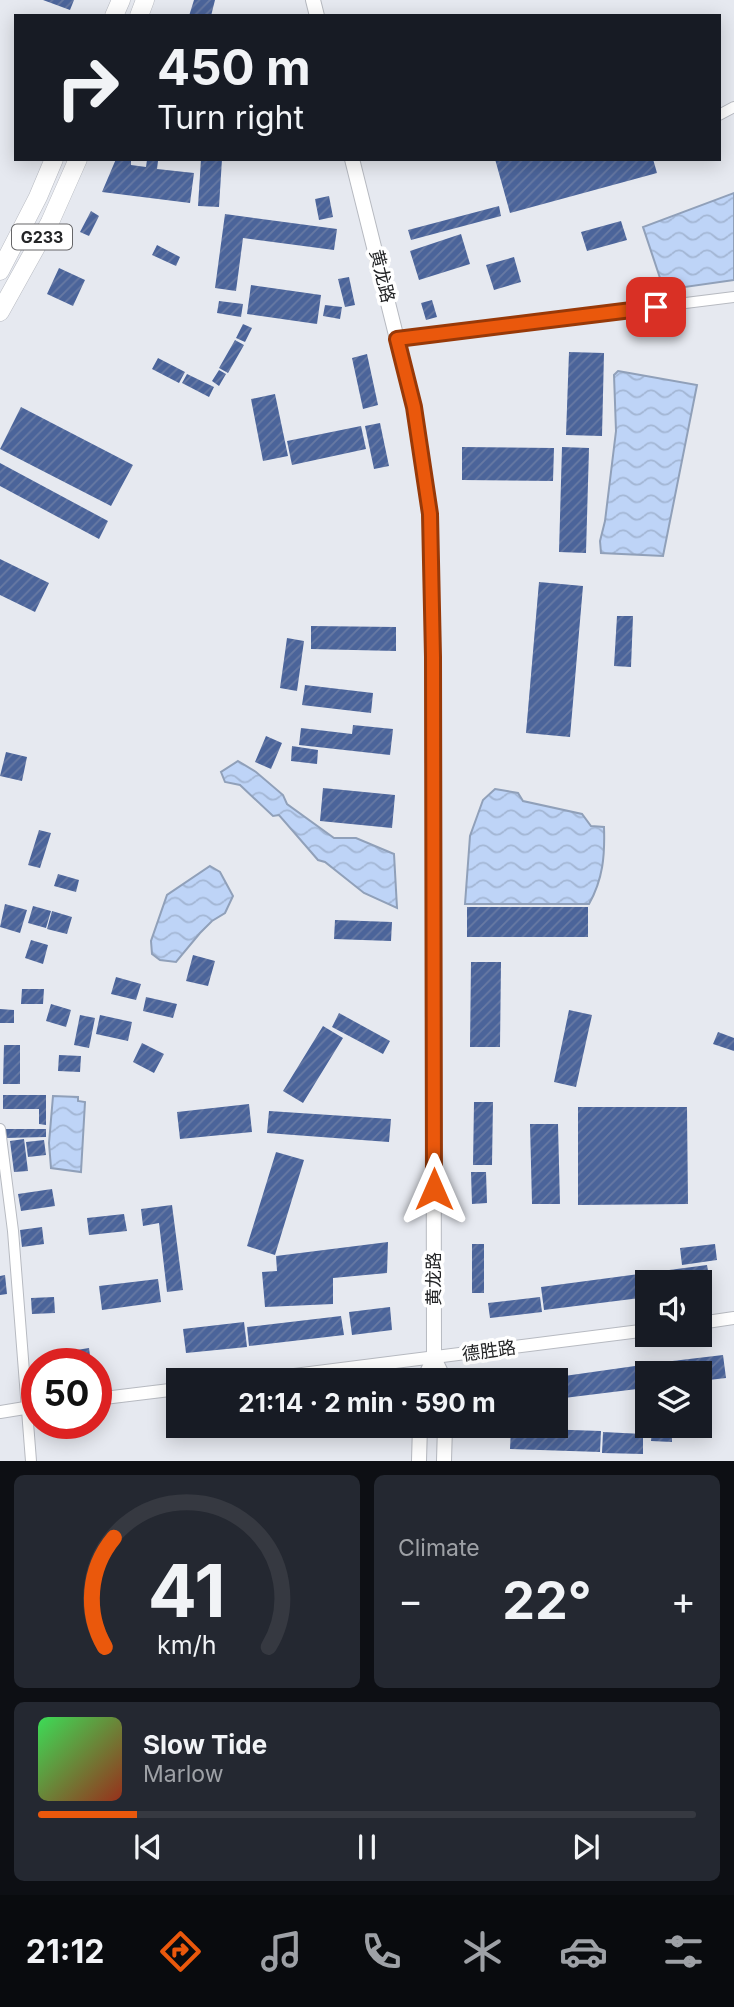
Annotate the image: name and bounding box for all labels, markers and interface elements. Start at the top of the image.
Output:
text: 450 m [157,38,311,97]
icon: right [42,42,133,133]
text: Turn right [157,98,304,137]
road number: G233 [12,224,72,249]
street label: 黄龙路 [366,247,399,305]
pin [626,277,686,337]
icon: arrive [637,288,675,326]
position arrow [397,1152,471,1226]
street label: 黄龙路 [423,1252,444,1306]
map controls [635,1270,712,1438]
button: sound [635,1270,712,1347]
street label: 德胜路 [461,1336,517,1365]
speed limit sign: 50 [21,1348,112,1439]
button: layers [635,1361,712,1438]
text: 21:14 · 2 min · 590 m [238,1387,496,1418]
text: Climate [398,1534,480,1562]
text: 41 [148,1547,226,1636]
text: 22° [502,1569,592,1632]
text: − [398,1577,423,1623]
text: + [671,1577,696,1623]
text: km/h [157,1630,217,1660]
text: Slow Tide [143,1729,267,1760]
text: Marlow [143,1760,223,1788]
icon: previous [129,1828,167,1866]
icon: pause [348,1828,386,1866]
icon: next [567,1828,605,1866]
icon: directions [156,1927,205,1976]
icon: music [257,1927,306,1976]
icon: phone [357,1927,406,1976]
icon: climate [458,1927,507,1976]
icon: car [559,1927,608,1976]
icon: filters [659,1927,708,1976]
text: 21:12 [26,1932,104,1971]

